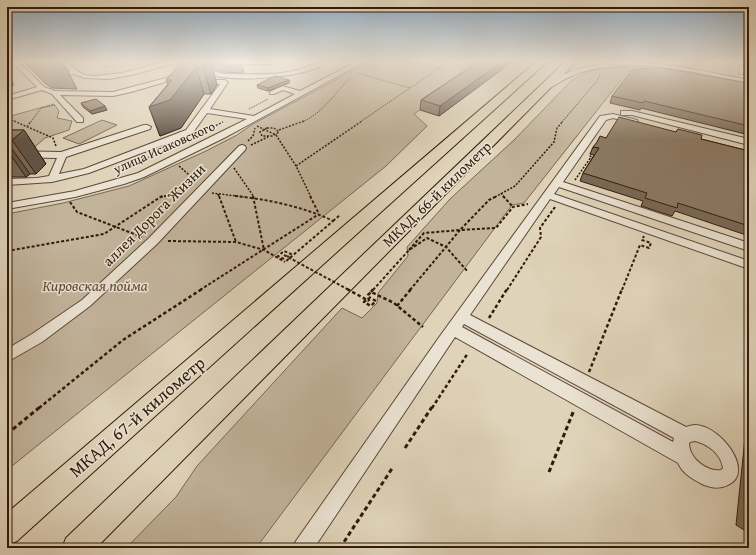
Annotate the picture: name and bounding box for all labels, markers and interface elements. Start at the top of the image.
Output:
street label: улица Исаковского [109,116,219,179]
street label: МКАД, 66-й километр [377,136,496,251]
street label: аллея Дорога Жизни [98,158,210,271]
park label: Кировская пойма [42,275,148,296]
street label: МКАД, 67-й километр [63,349,211,484]

